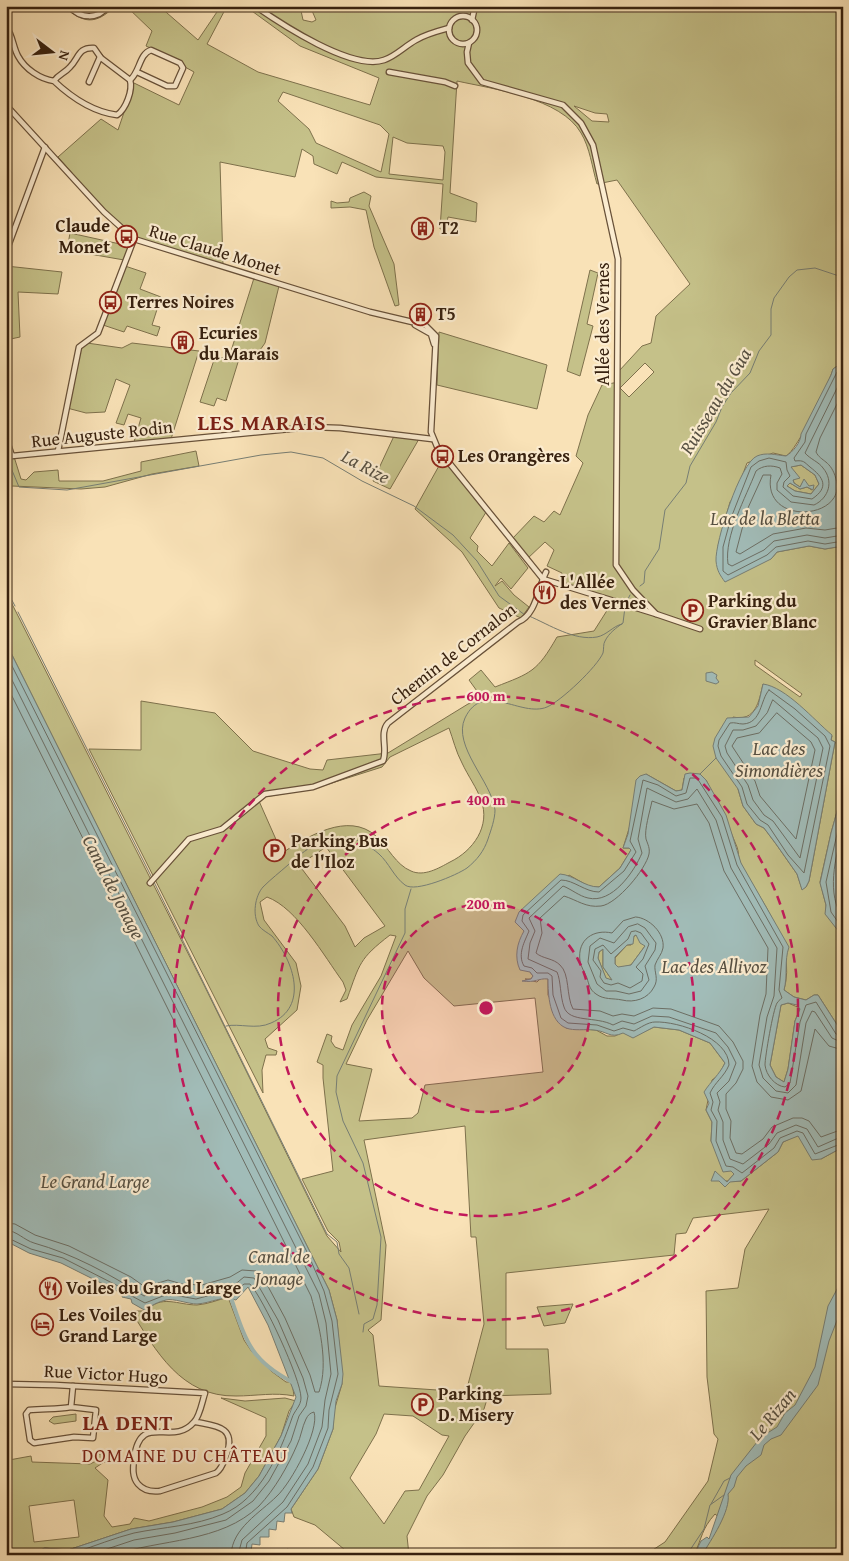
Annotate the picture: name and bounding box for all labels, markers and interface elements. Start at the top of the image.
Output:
north arrow [28,28,78,78]
text: N [53,48,75,63]
place label: Claude Monet [56,212,110,260]
place label: T2 [439,214,459,241]
building icon: T2 [411,216,435,240]
street label: Rue Claude Monet [146,217,285,283]
bus stop icon: Claude Monet [114,224,138,248]
street label: Allée des Vernes [589,262,616,386]
place label: Terres Noires [127,288,235,315]
bus stop icon: Terres Noires [99,290,123,314]
place label: T5 [436,300,456,327]
building icon: T5 [408,302,432,326]
place label: Ecuries du Marais [199,319,279,367]
building icon: Ecuries du Marais [171,331,195,355]
water label: Ruisseau du Gua [672,342,758,460]
district label: LES MARAIS [197,406,327,438]
street label: Rue Auguste Rodin [30,413,174,454]
water label: La Rize [336,441,395,491]
place label: Les Orangères [458,442,570,469]
bus stop icon: Les Orangères [430,444,454,468]
water label: Lac de la Bletta [709,504,820,532]
place label: L'Allée des Vernes [560,568,646,616]
restaurant icon: L'Allée des Vernes [532,580,556,604]
place label: Parking du Gravier Blanc [708,587,817,635]
street label: Chemin de Cornalon [384,596,521,712]
parking icon: Parking du Gravier Blanc [680,599,704,623]
text: 600 m [466,685,506,706]
water label: Lac des Simondières [735,734,823,784]
text: 400 m [466,789,506,810]
place label: Parking Bus de l'Iloz [291,827,388,875]
water label: Canal de Jonage [76,830,152,944]
parking icon: Parking Bus de l'Iloz [263,839,287,863]
text: 200 m [466,893,506,914]
water label: Lac des Allivoz [660,952,767,980]
centre of rings [477,999,495,1017]
water label: Le Grand Large [40,1167,150,1195]
water label: Canal de Jonage [248,1242,310,1292]
place label: Voiles du Grand Large [66,1274,241,1301]
restaurant icon: Voiles du Grand Large [38,1276,62,1300]
place label: Les Voiles du Grand Large [59,1301,162,1349]
hotel icon: Les Voiles du Grand Large [31,1313,55,1337]
street label: Rue Victor Hugo [43,1357,169,1390]
place label: Parking D. Misery [438,1380,515,1428]
water label: Le Rizan [741,1381,803,1447]
parking icon: Parking D. Misery [410,1392,434,1416]
district label: LA DENT [82,1406,174,1438]
district label: DOMAINE DU CHÂTEAU [82,1441,288,1469]

